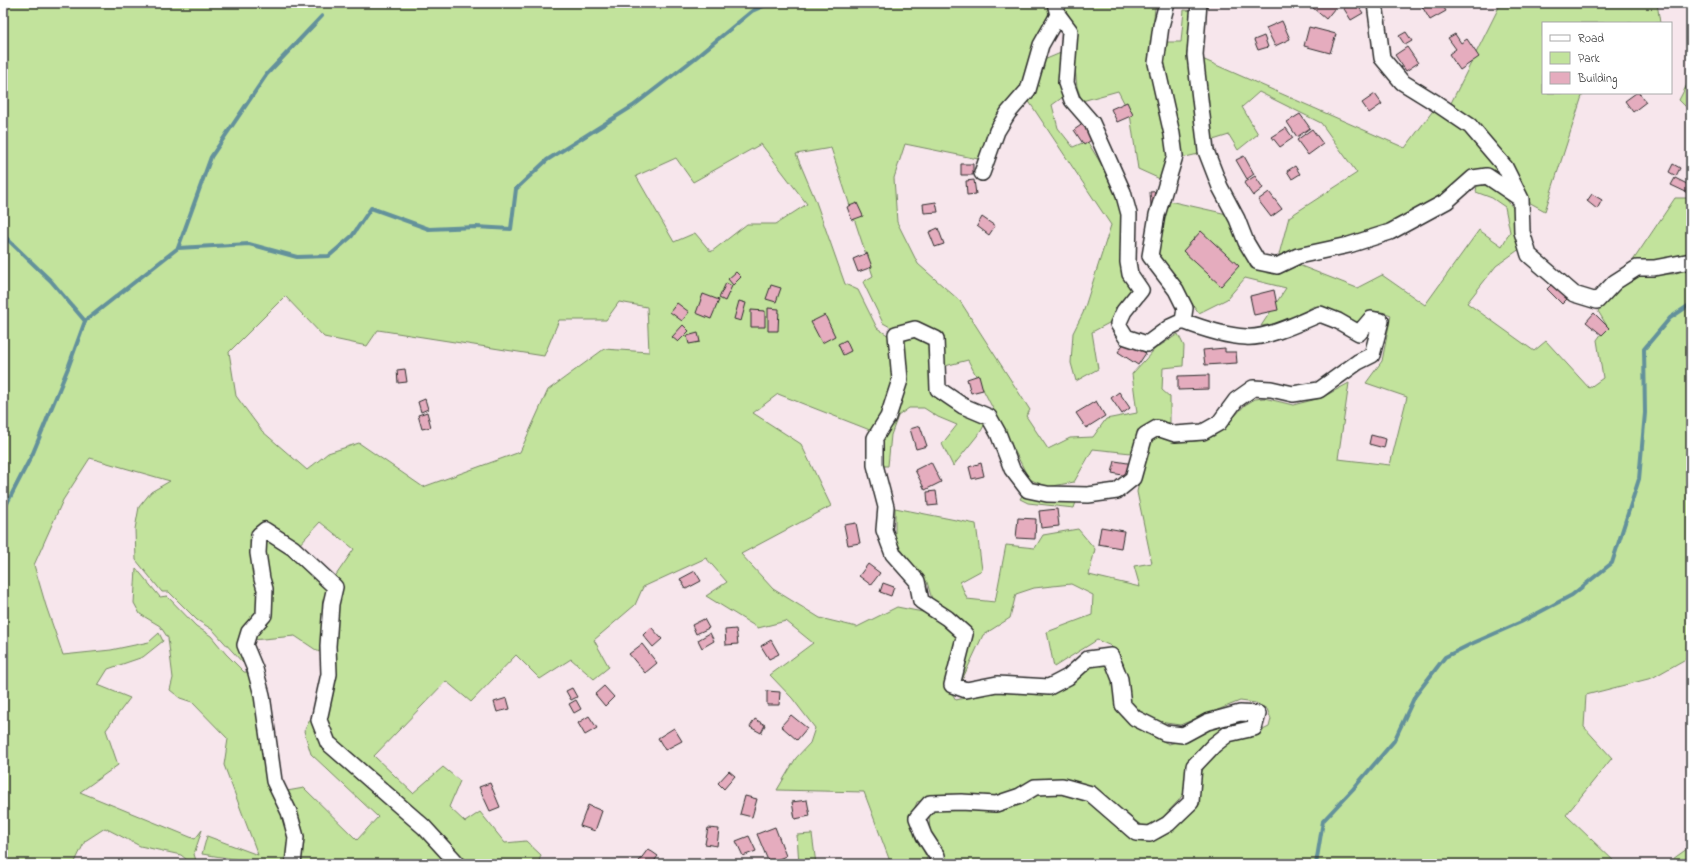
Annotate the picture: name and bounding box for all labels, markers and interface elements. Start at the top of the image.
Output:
legend [1542,22,1672,94]
text: Road [1578,30,1604,48]
text: Park [1578,50,1600,68]
text: Building [1577,70,1617,89]

